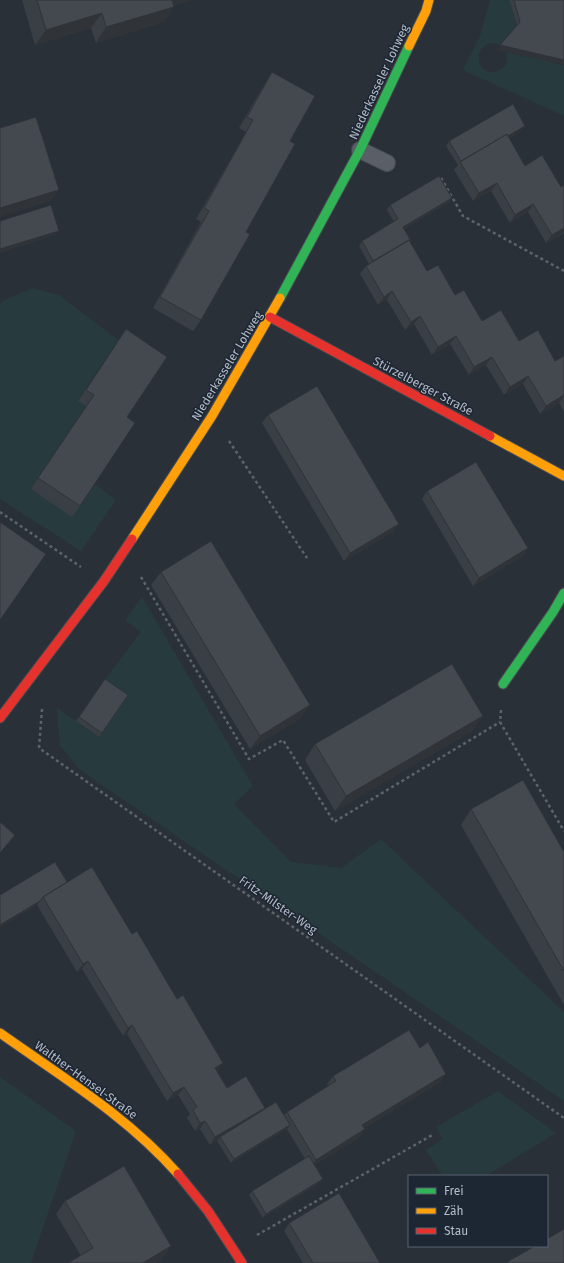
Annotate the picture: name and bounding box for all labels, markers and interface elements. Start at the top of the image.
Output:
street label: Niederkasseler Lohweg [346,22,412,142]
street label: Niederkasseler Lohweg [189,308,266,423]
street label: Stürzelberger Straße [371,354,475,418]
street label: Fritz-Milster-Weg [236,873,320,937]
street label: Walther-Hensel-Straße [32,1038,140,1122]
legend [408,1175,548,1247]
text: Frei [444,1184,464,1198]
text: Zäh [444,1204,464,1218]
text: Stau [444,1224,468,1238]

